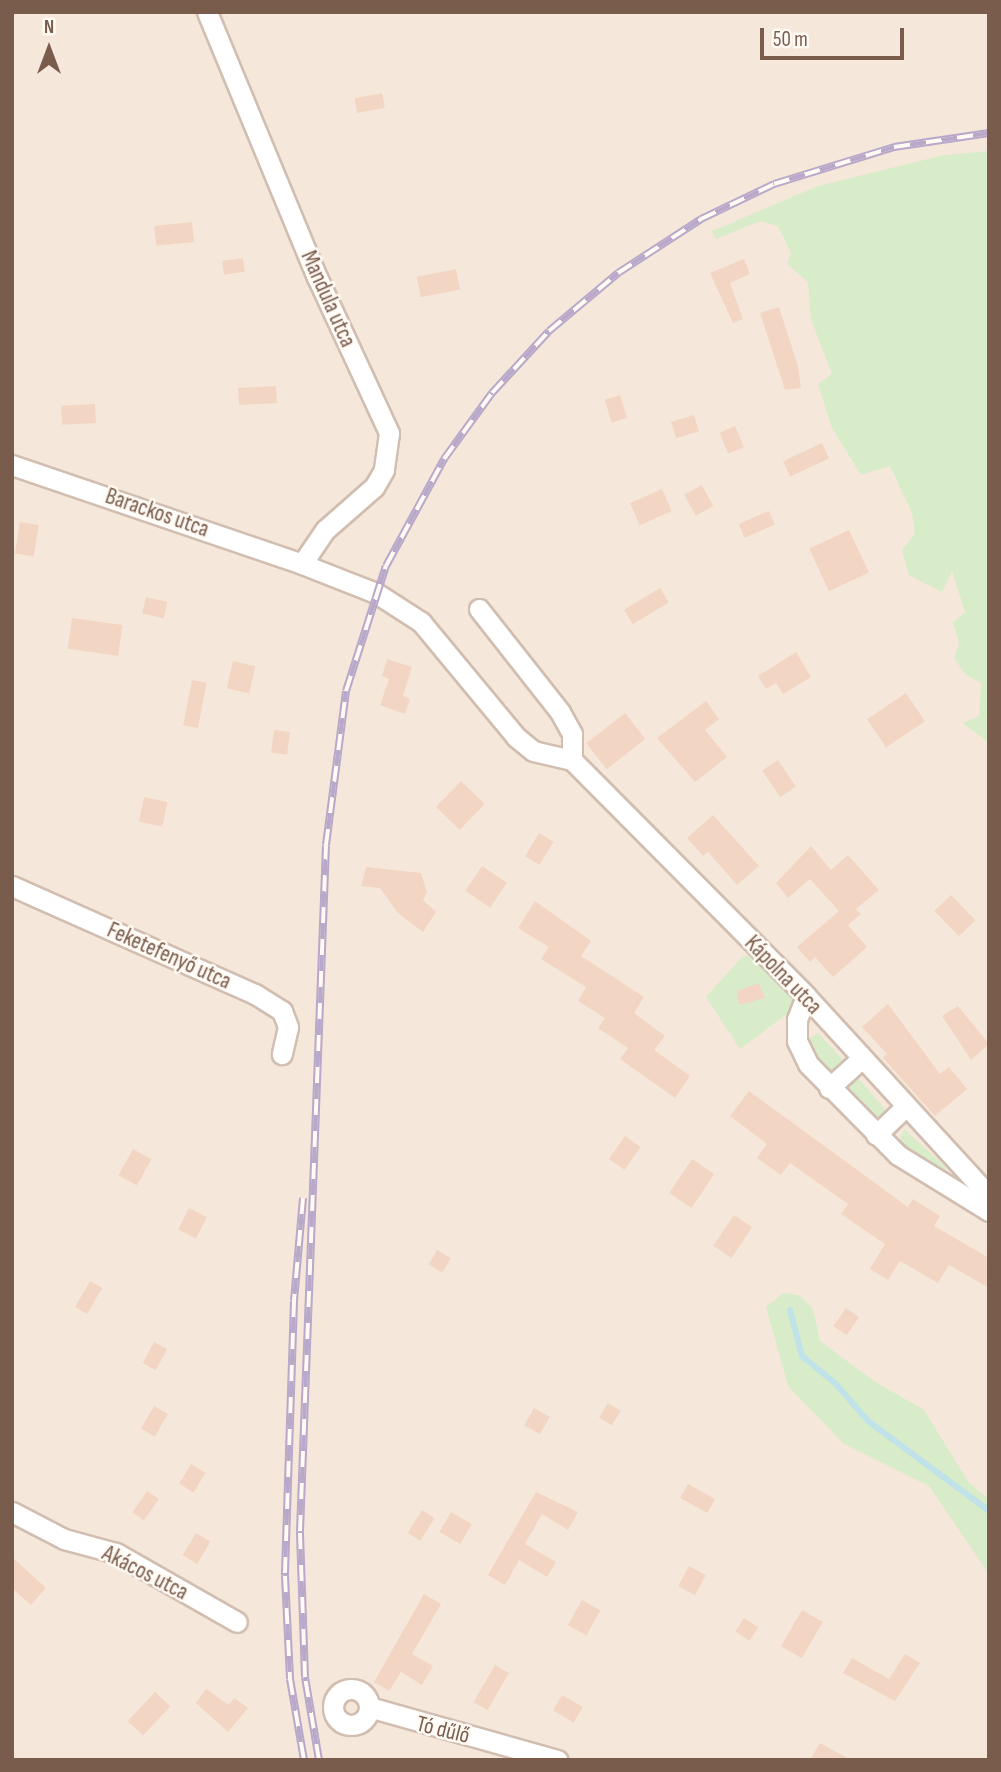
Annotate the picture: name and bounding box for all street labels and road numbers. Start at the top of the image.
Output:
street label: Mandula utca [295,247,361,351]
street label: Barackos utca [102,482,212,544]
street label: Feketefenyő utca [103,916,235,996]
street label: Kápolna utca [739,930,827,1020]
street label: Akácos utca [98,1540,192,1606]
street label: Tó dűlő [413,1710,473,1750]

